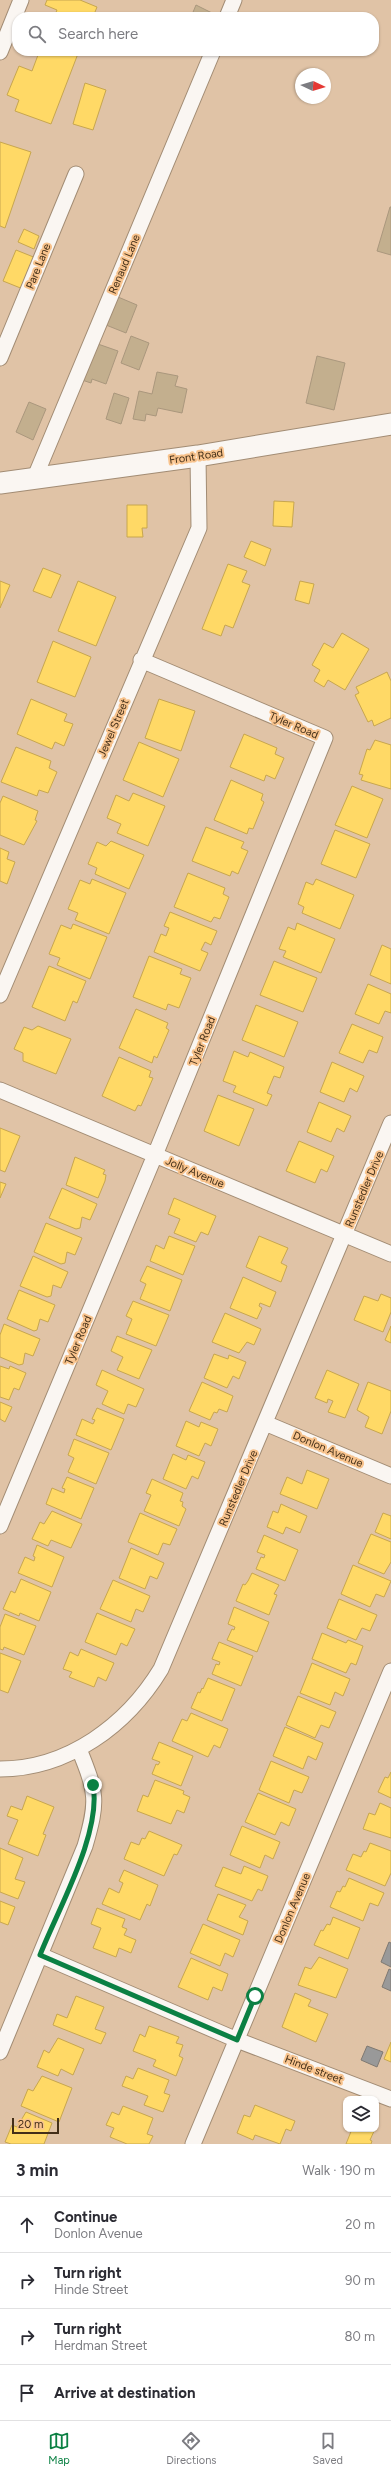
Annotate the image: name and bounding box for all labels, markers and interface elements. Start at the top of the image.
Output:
search box [12,12,379,56]
icon: search [26,23,48,45]
text: Search here [58,25,138,43]
north arrow [295,68,331,104]
street label: Renaud Lane [106,232,143,296]
street label: Pare Lane [23,242,53,291]
street label: Front Road [168,446,224,467]
street label: Jewel Street [95,697,132,759]
street label: Tyler Road [267,709,320,742]
street label: Tyler Road [187,1015,218,1068]
street label: Runstedler Drive [343,1149,386,1229]
street label: Jolly Avenue [163,1154,226,1191]
street label: Tyler Road [62,1314,95,1367]
street label: Donlon Avenue [291,1429,365,1470]
street label: Runstedler Drive [217,1448,260,1528]
route end [84,1776,102,1794]
street label: Donlon Avenue [272,1871,313,1945]
route start [246,1987,264,2005]
street label: Hinde street [283,2052,345,2087]
map controls [343,2096,379,2132]
button: layers [343,2096,379,2132]
scale bar [12,2116,59,2135]
text: 20 m [18,2118,43,2131]
text: 3 min [16,2160,58,2180]
text: Walk · 190 m [302,2163,375,2178]
text: Continue [54,2208,117,2226]
icon: ahead [16,2214,38,2236]
text: 20 m [345,2217,375,2232]
text: Donlon Avenue [54,2226,143,2241]
text: Turn right [54,2264,122,2282]
icon: right [16,2270,38,2292]
text: 90 m [345,2273,375,2288]
text: Hinde Street [54,2282,128,2297]
text: Turn right [54,2320,122,2338]
icon: right [16,2326,38,2348]
text: 80 m [344,2329,375,2344]
text: Herdman Street [54,2338,147,2353]
icon: arrive [16,2382,38,2404]
text: Arrive at destination [54,2384,195,2402]
tab: Map [48,2430,70,2467]
tab: Directions [166,2430,216,2467]
tab: Saved [313,2430,343,2467]

